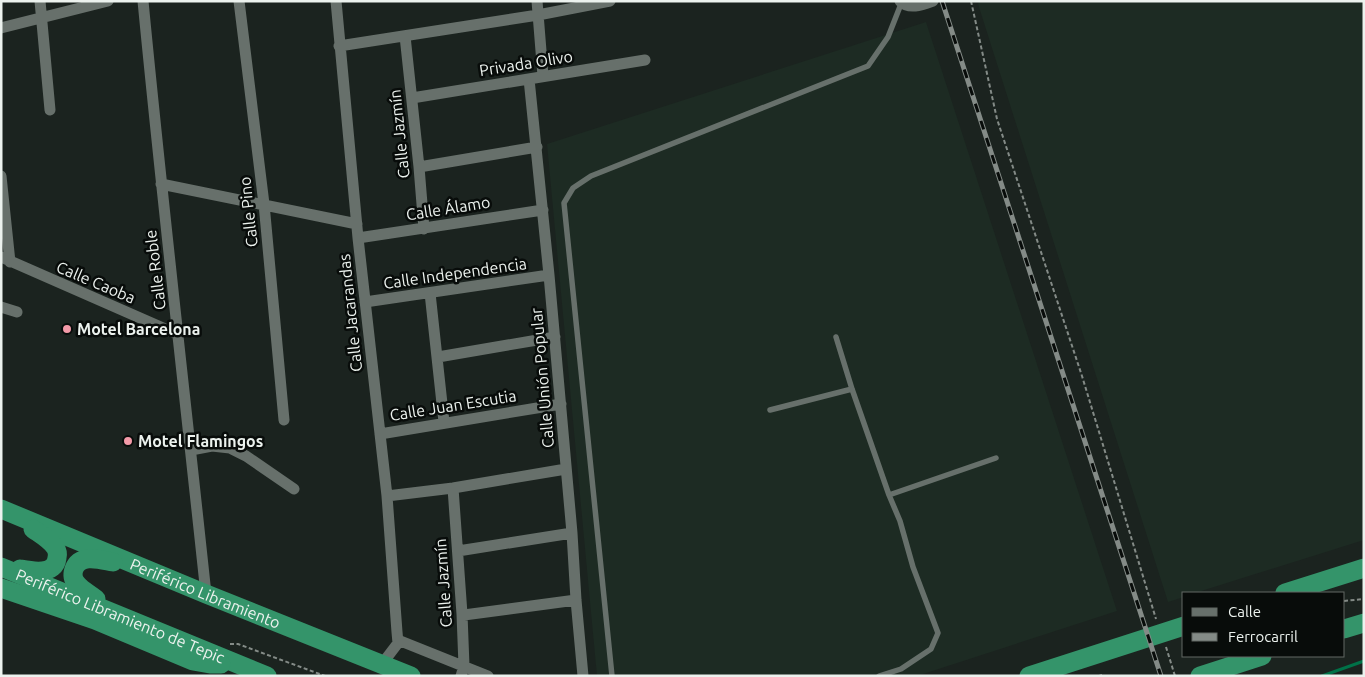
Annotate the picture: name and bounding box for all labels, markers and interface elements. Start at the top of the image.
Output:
street label: Privada Olivo [478,47,574,79]
street label: Calle Jazmín [385,89,413,179]
street label: Calle Pino [235,176,261,248]
street label: Calle Álamo [404,190,491,224]
street label: Calle Roble [141,229,169,311]
street label: Calle Jacarandas [335,253,365,373]
street label: Calle Independencia [382,254,528,292]
street label: Calle Caoba [54,257,138,307]
street label: Calle Unión Popular [527,307,557,449]
place label: Motel Barcelona [77,320,200,338]
marker: Motel Barcelona [61,323,73,335]
street label: Calle Juan Escutia [388,386,518,424]
place label: Motel Flamingos [138,432,263,450]
marker: Motel Flamingos [122,435,134,447]
street label: Calle Jazmín [431,538,455,628]
street label: Periférico Libramiento [128,555,283,632]
street label: Periférico Libramiento de Tepic [13,565,228,667]
legend [1182,592,1345,657]
text: Calle [1228,603,1261,620]
text: Ferrocarril [1228,628,1298,645]

